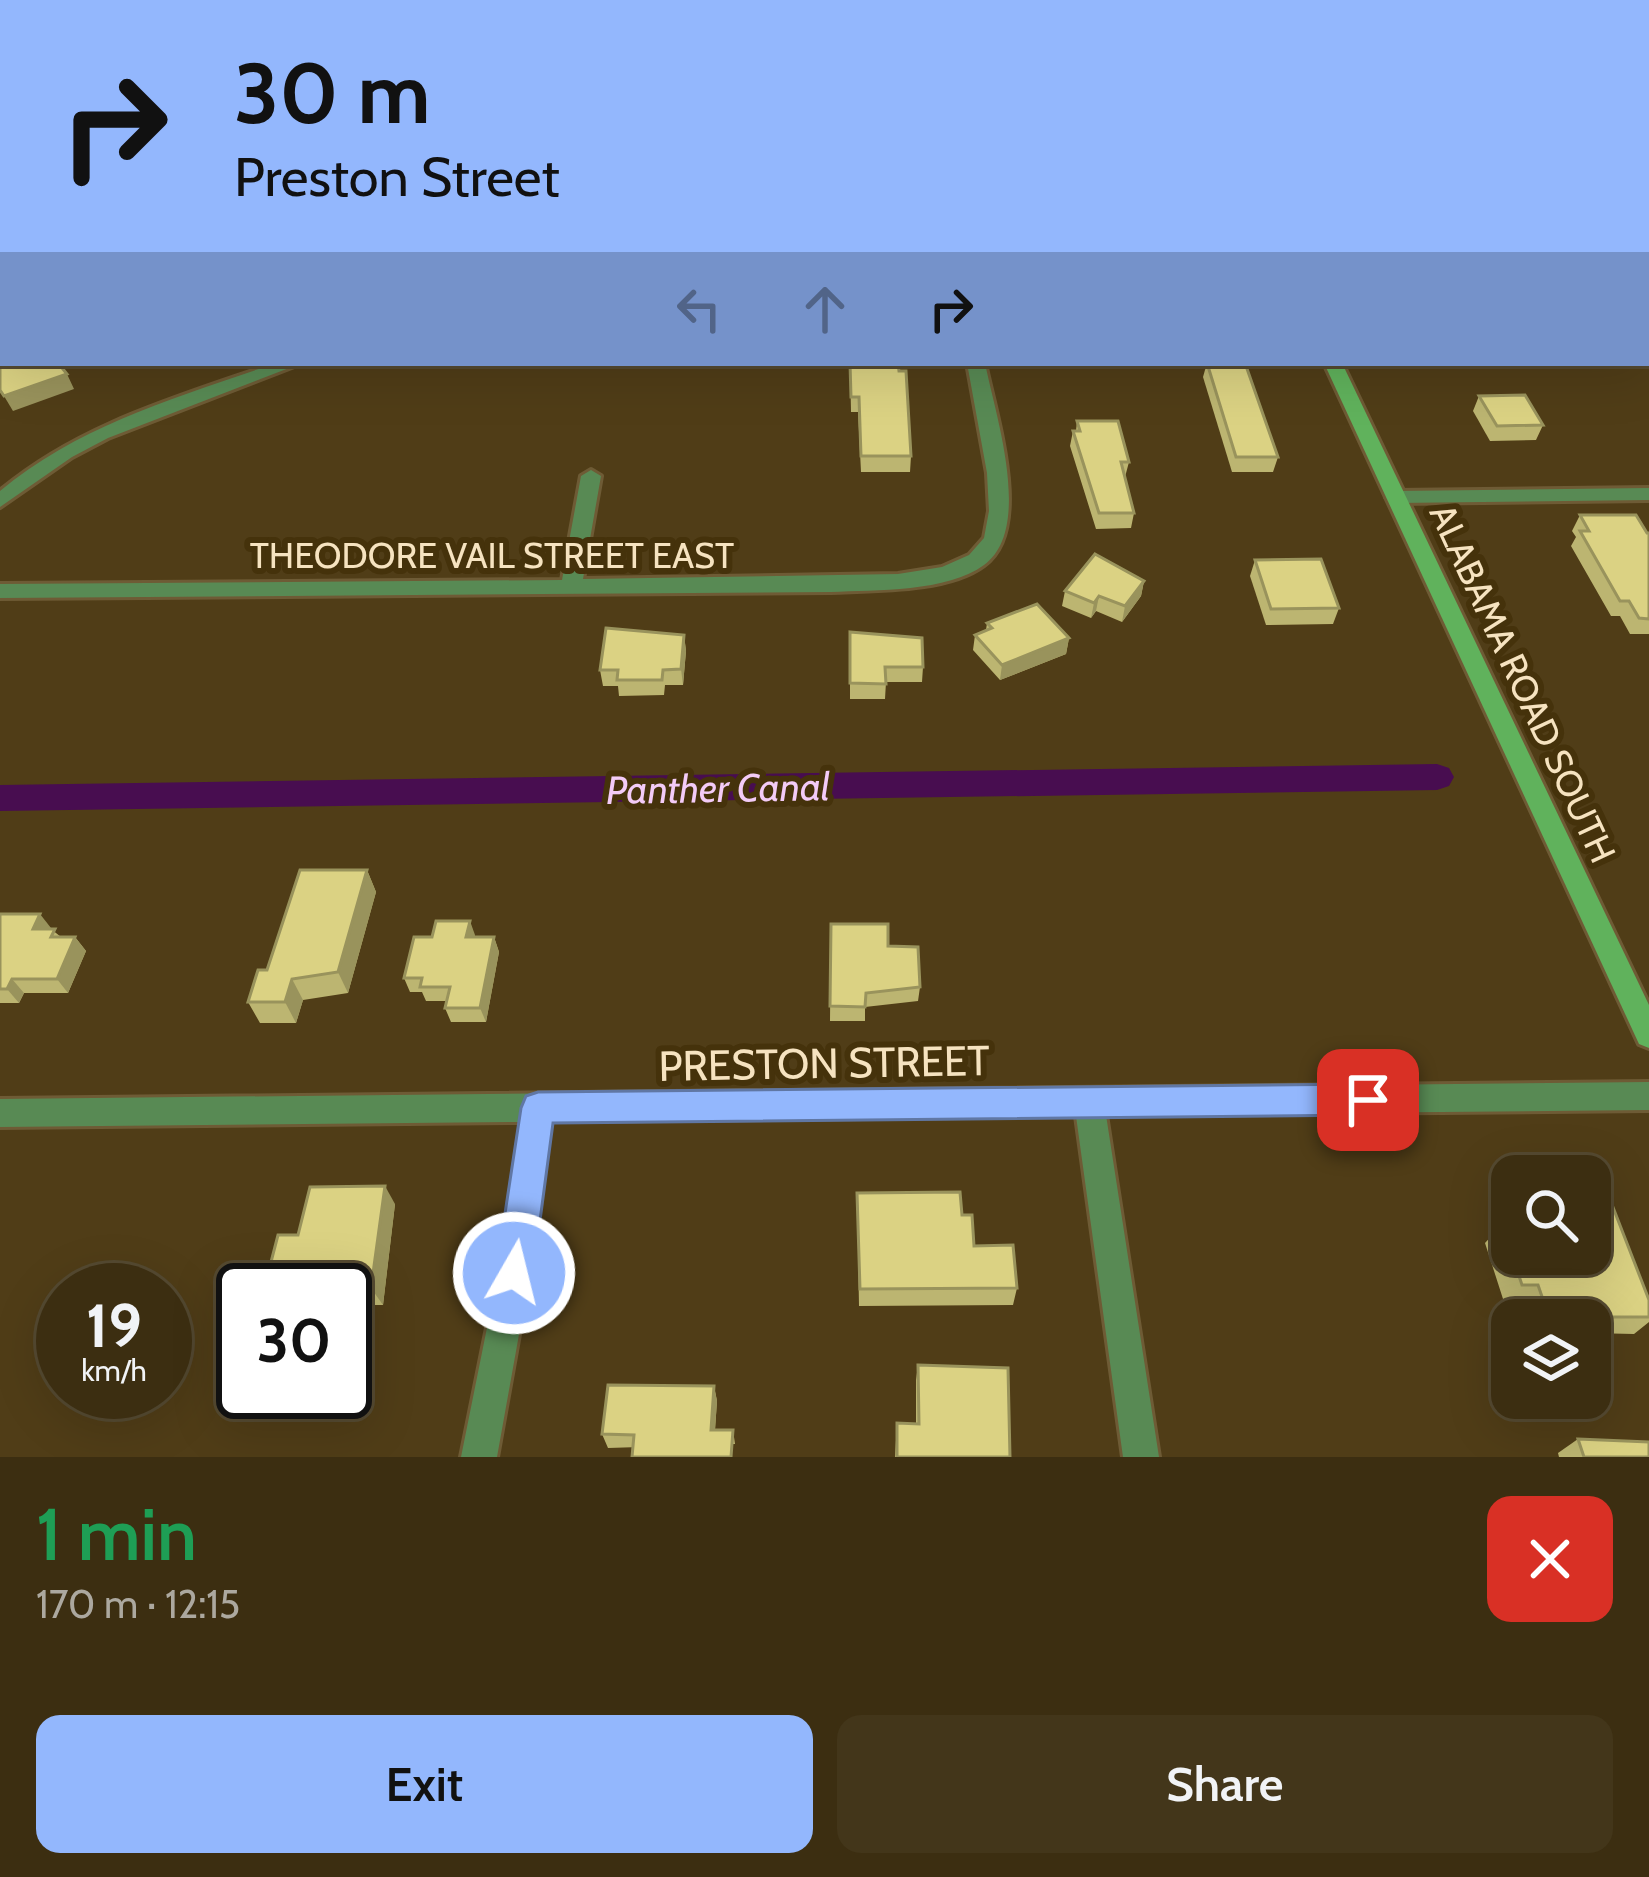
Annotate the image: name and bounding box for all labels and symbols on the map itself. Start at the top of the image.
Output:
street label: ALABAMA ROAD SOUTH [1421,497,1625,869]
street label: THEODORE VAIL STREET EAST [250,533,734,577]
water label: Panther Canal [606,762,830,814]
street label: PRESTON STREET [658,1034,990,1092]
pin [1317,1049,1419,1151]
position arrow [451,1210,577,1336]
speed limit sign: 30 [216,1263,372,1419]

